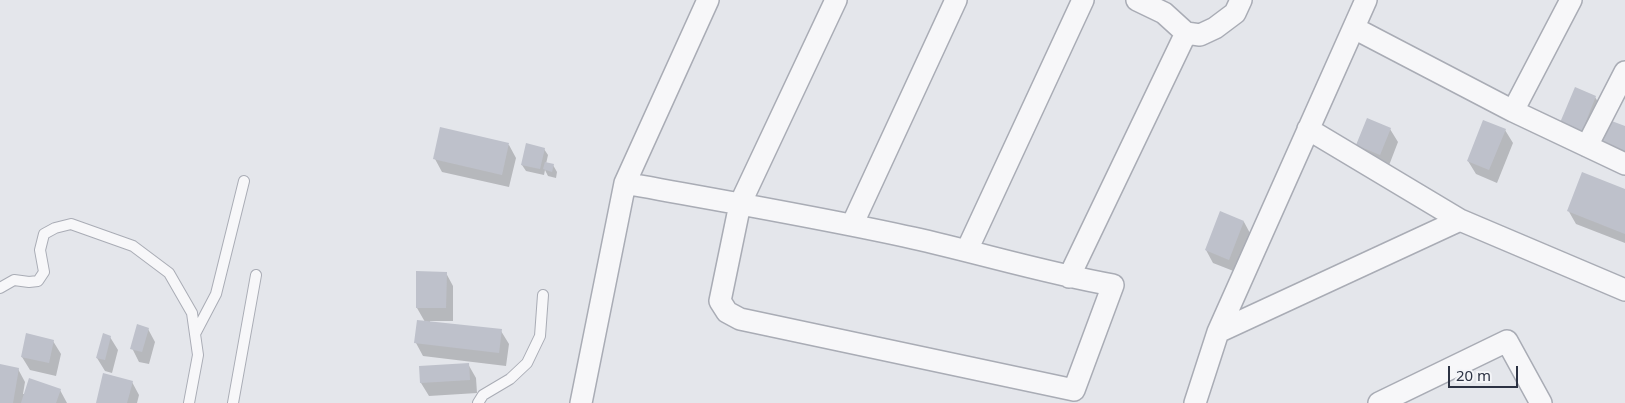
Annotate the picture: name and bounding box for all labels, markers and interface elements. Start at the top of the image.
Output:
scale bar [1450,356,1520,388]
text: 20 m [1456,365,1491,385]

